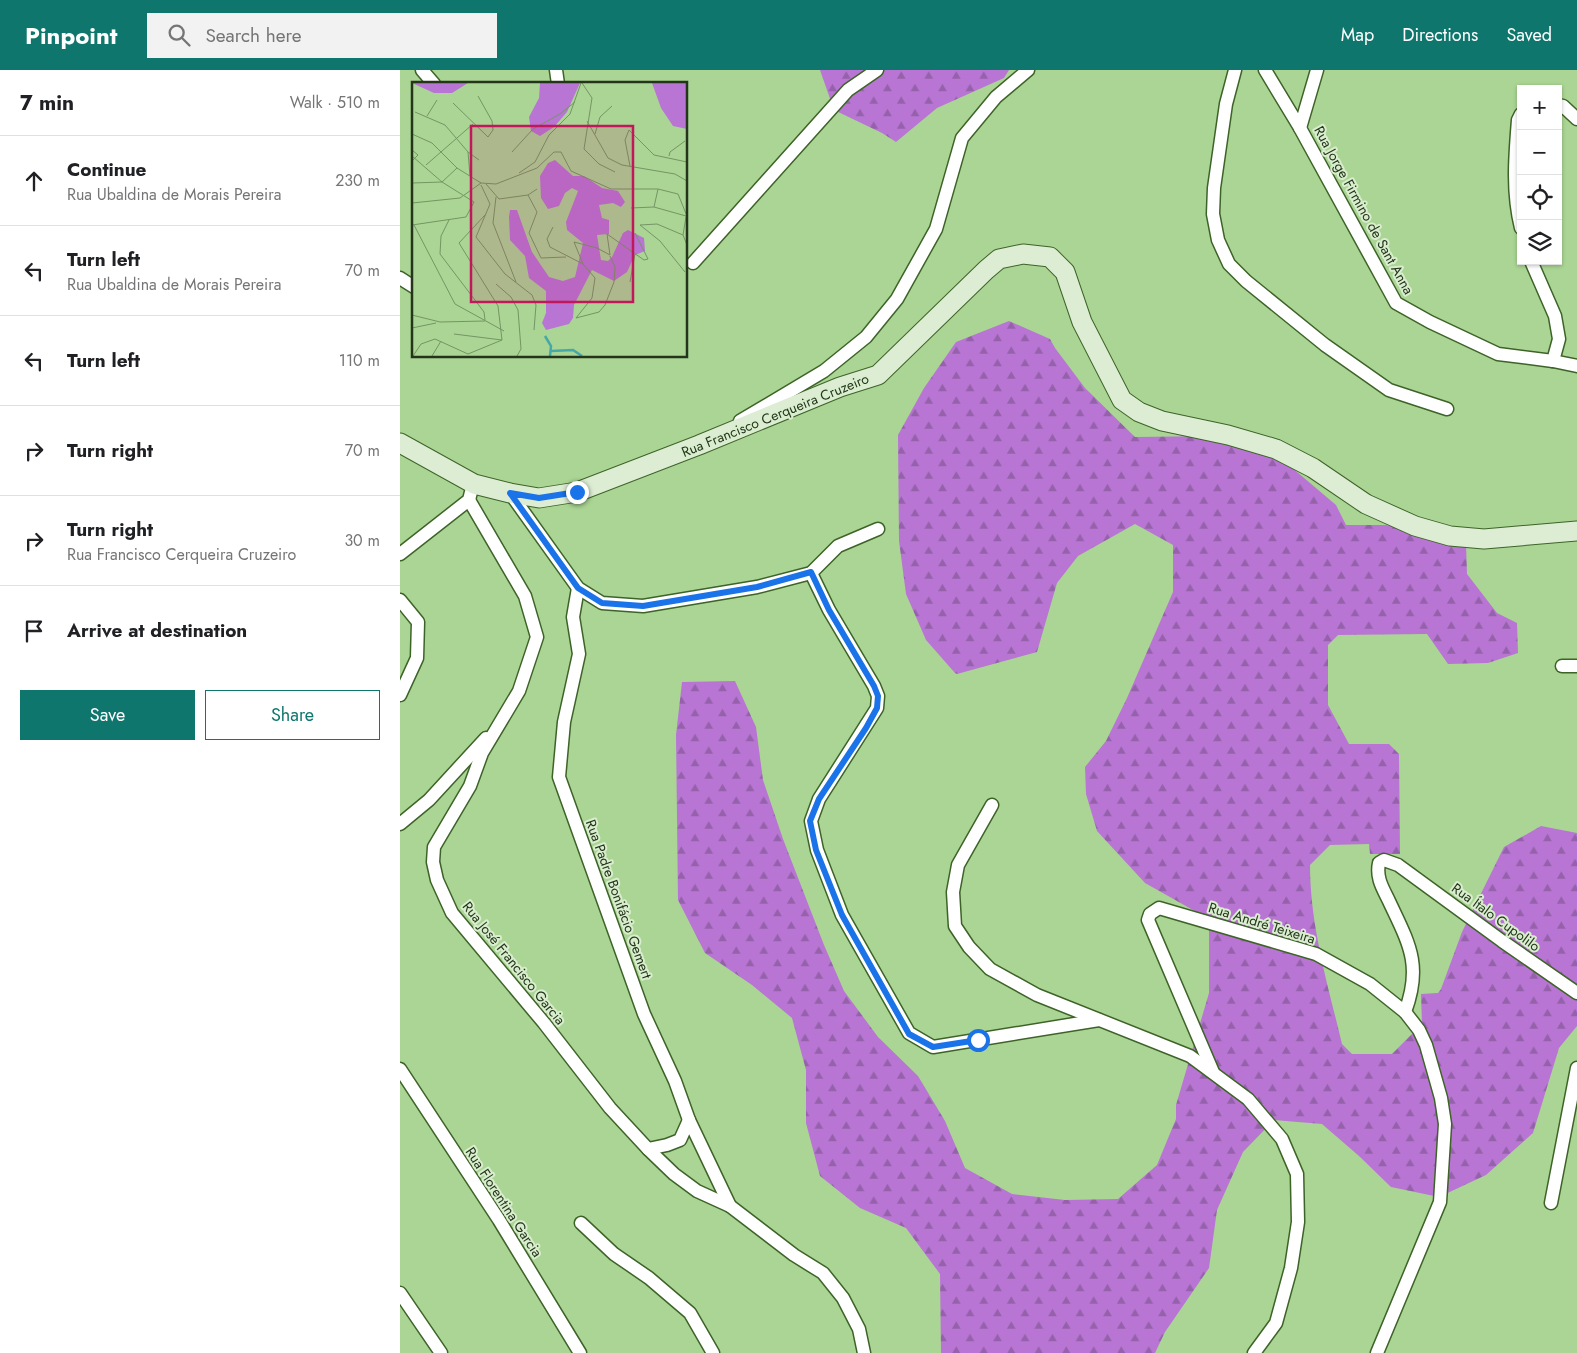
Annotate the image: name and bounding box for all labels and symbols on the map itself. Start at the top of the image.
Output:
inset map [412,82,688,358]
street label: Rua Jorge Firmino de Sant Anna [1309,122,1419,298]
street label: Rua Francisco Cerqueira Cruzeiro [678,368,872,462]
route end [566,481,589,504]
street label: Rua Padre Bonifácio Gemert [581,817,657,982]
street label: Rua Ítalo Cupolilo [1448,878,1545,956]
street label: Rua José Francisco Garcia [458,897,570,1029]
street label: Rua André Teixeira [1206,897,1318,949]
route start [967,1029,990,1052]
street label: Rua Florentina Garcia [461,1143,547,1261]

